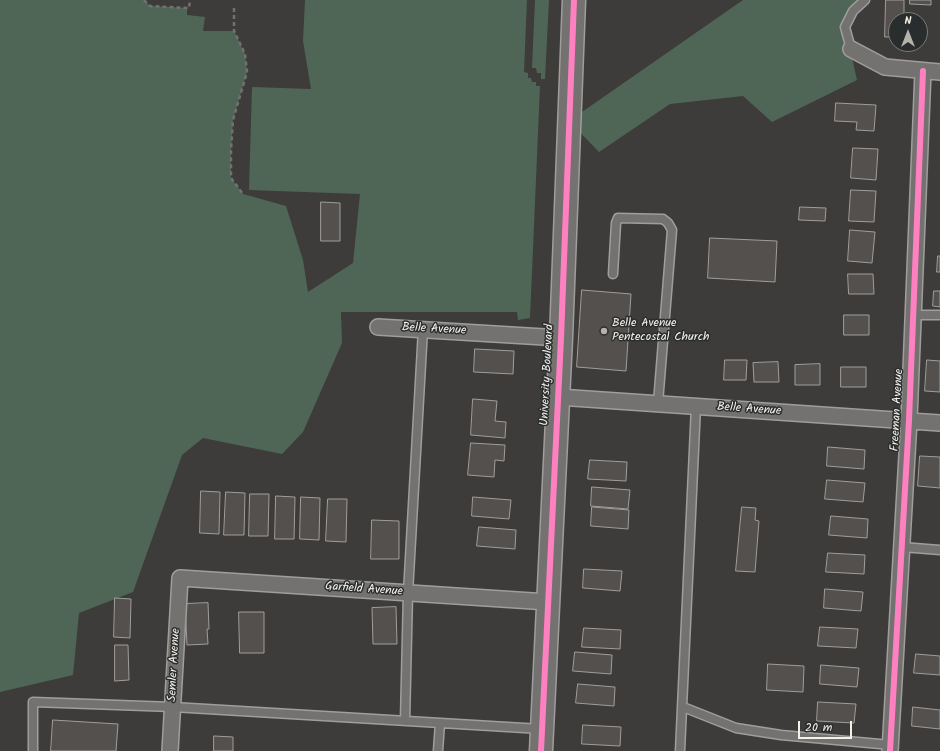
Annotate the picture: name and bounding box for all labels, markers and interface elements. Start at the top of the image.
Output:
north arrow [888,12,928,52]
text: N [905,12,911,30]
place label: Belle Avenue Pentecostal Church [612,317,709,345]
street label: Belle Avenue [401,321,467,339]
street label: University Boulevard [538,324,558,426]
marker: Belle Avenue Pentecostal Church [599,326,609,336]
street label: Freeman Avenue [889,368,907,452]
street label: Belle Avenue [716,401,782,419]
street label: Garfield Avenue [325,580,403,600]
street label: Semler Avenue [166,628,184,702]
scale bar [800,713,854,739]
text: 20 m [805,718,832,737]

